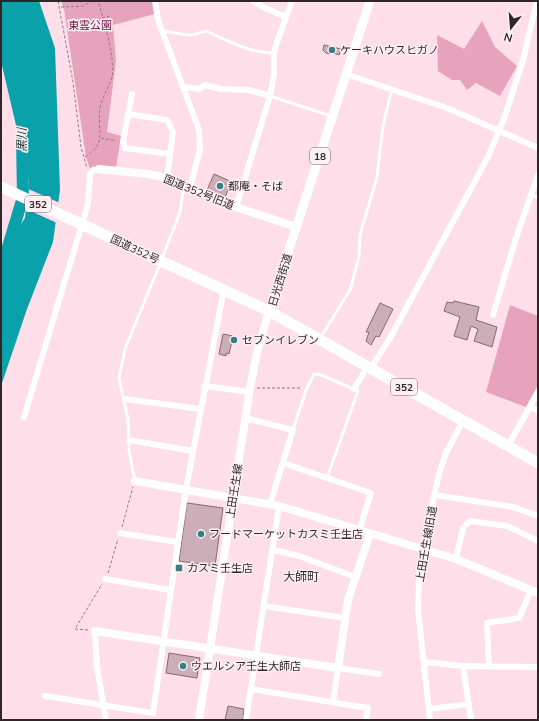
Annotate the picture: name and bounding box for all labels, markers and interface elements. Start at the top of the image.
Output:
north arrow [491,8,531,48]
park label: 東雲公園 [68,18,112,33]
text: N [502,29,514,45]
place label: ケーキハウスヒガノ [340,43,439,58]
marker: ケーキハウスヒガノ [327,45,337,55]
water label: 黒川 [14,126,30,152]
road number: 18 [310,148,330,164]
street label: 国道352号旧道 [161,171,236,213]
place label: 都庵・そば [228,179,283,194]
marker: 都庵・そば [215,181,225,191]
road number: 352 [25,196,51,212]
street label: 国道352号 [108,231,162,267]
street label: 日光西街道 [265,252,296,309]
place label: セブンイレブン [242,333,319,348]
marker: セブンイレブン [229,335,239,345]
road number: 352 [391,379,417,395]
street label: 上田壬生線 [223,463,246,519]
street label: 上田壬生線旧道 [412,505,441,583]
place label: フードマーケットカスミ壬生店 [209,527,363,542]
marker: フードマーケットカスミ壬生店 [196,529,206,539]
place label: カスミ壬生店 [187,561,253,576]
marker: カスミ壬生店 [174,563,184,573]
district label: 大師町 [283,569,319,585]
place label: ウエルシア壬生大師店 [191,659,301,674]
marker: ウエルシア壬生大師店 [178,661,188,671]

